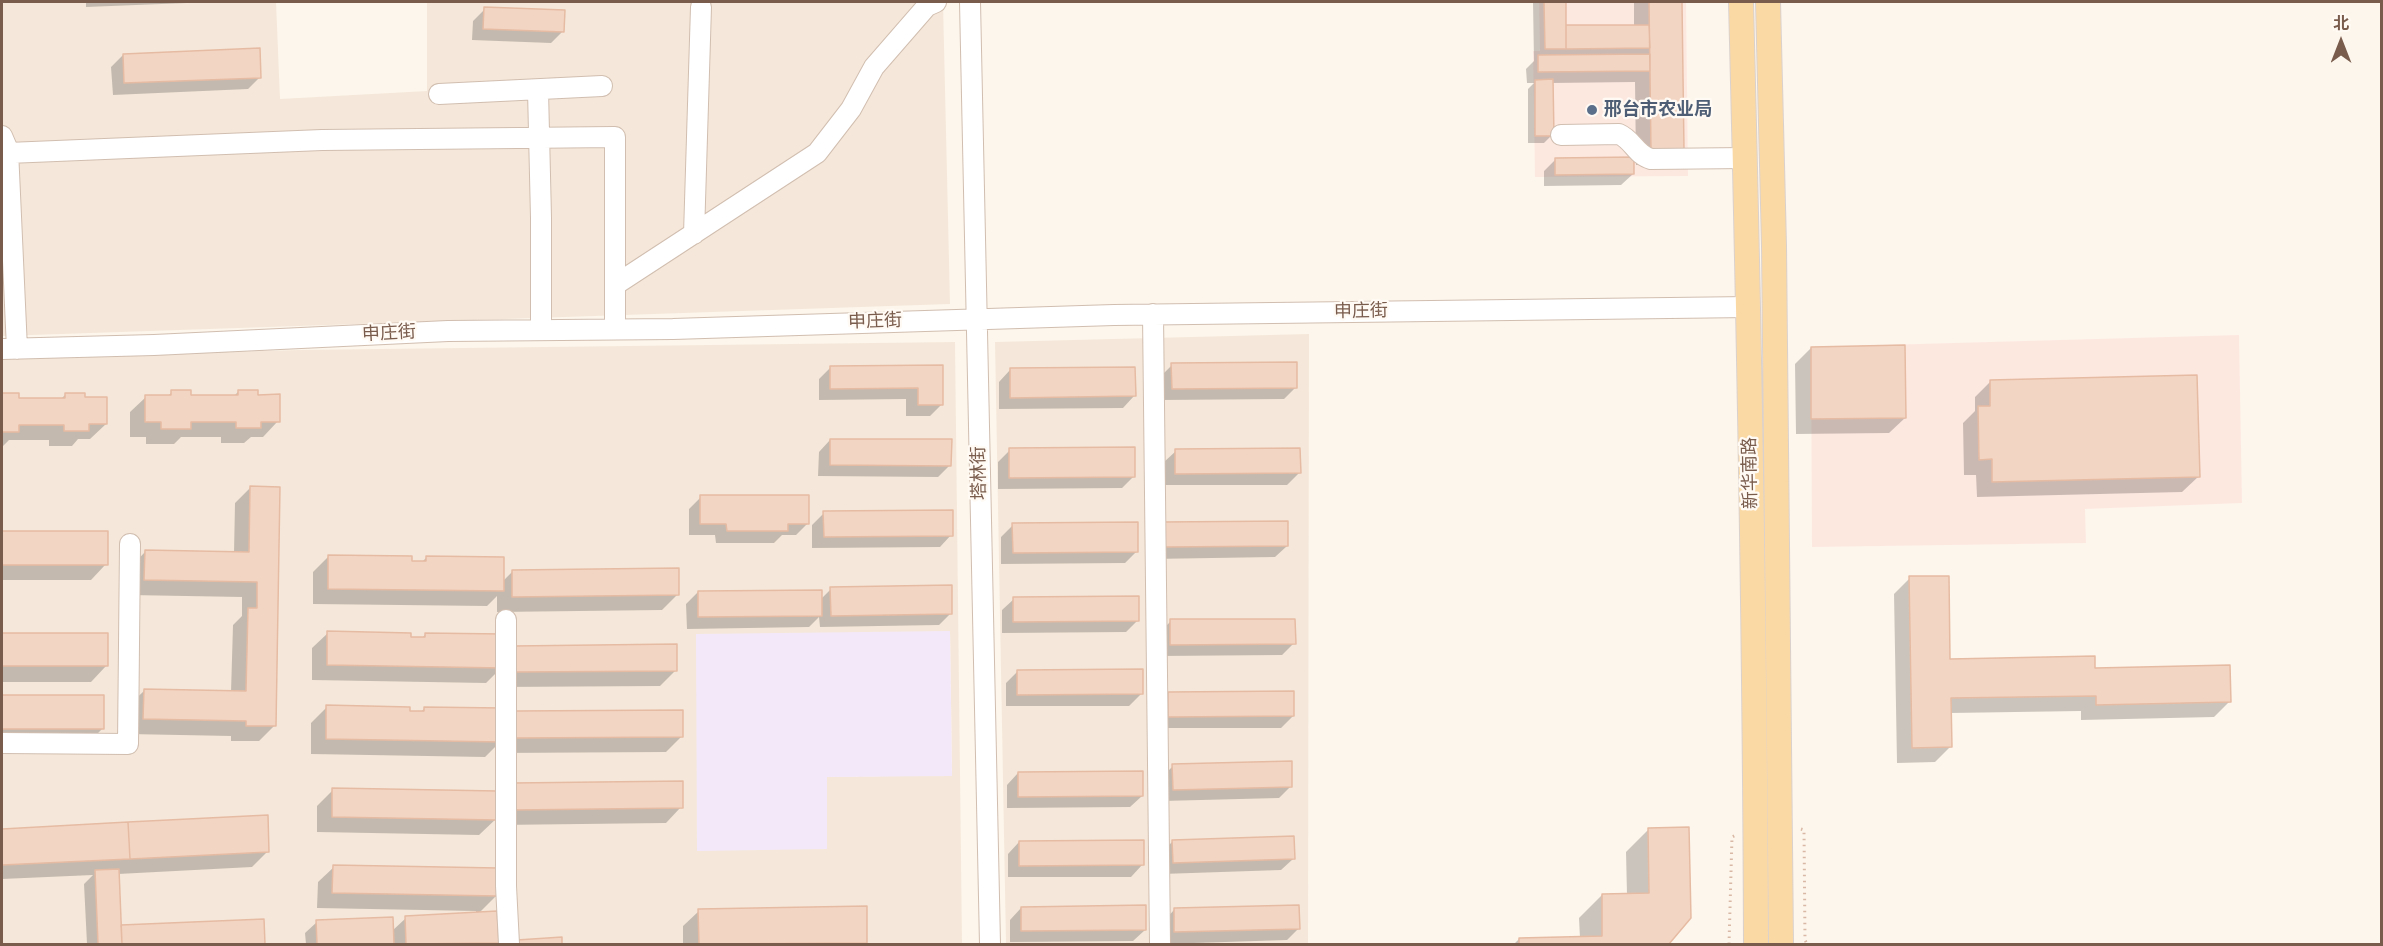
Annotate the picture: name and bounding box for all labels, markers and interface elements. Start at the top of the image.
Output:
north arrow [2311,12,2371,72]
text: 北 [2333,14,2349,33]
place label: 邢台市农业局 [1604,99,1712,121]
marker: 邢台市农业局 [1585,103,1599,117]
street label: 申庄街 [1334,301,1388,323]
street label: 申庄街 [848,310,902,334]
street label: 申庄街 [361,322,417,346]
street label: 新华南路 [1740,437,1762,509]
street label: 塔林街 [969,446,991,500]

